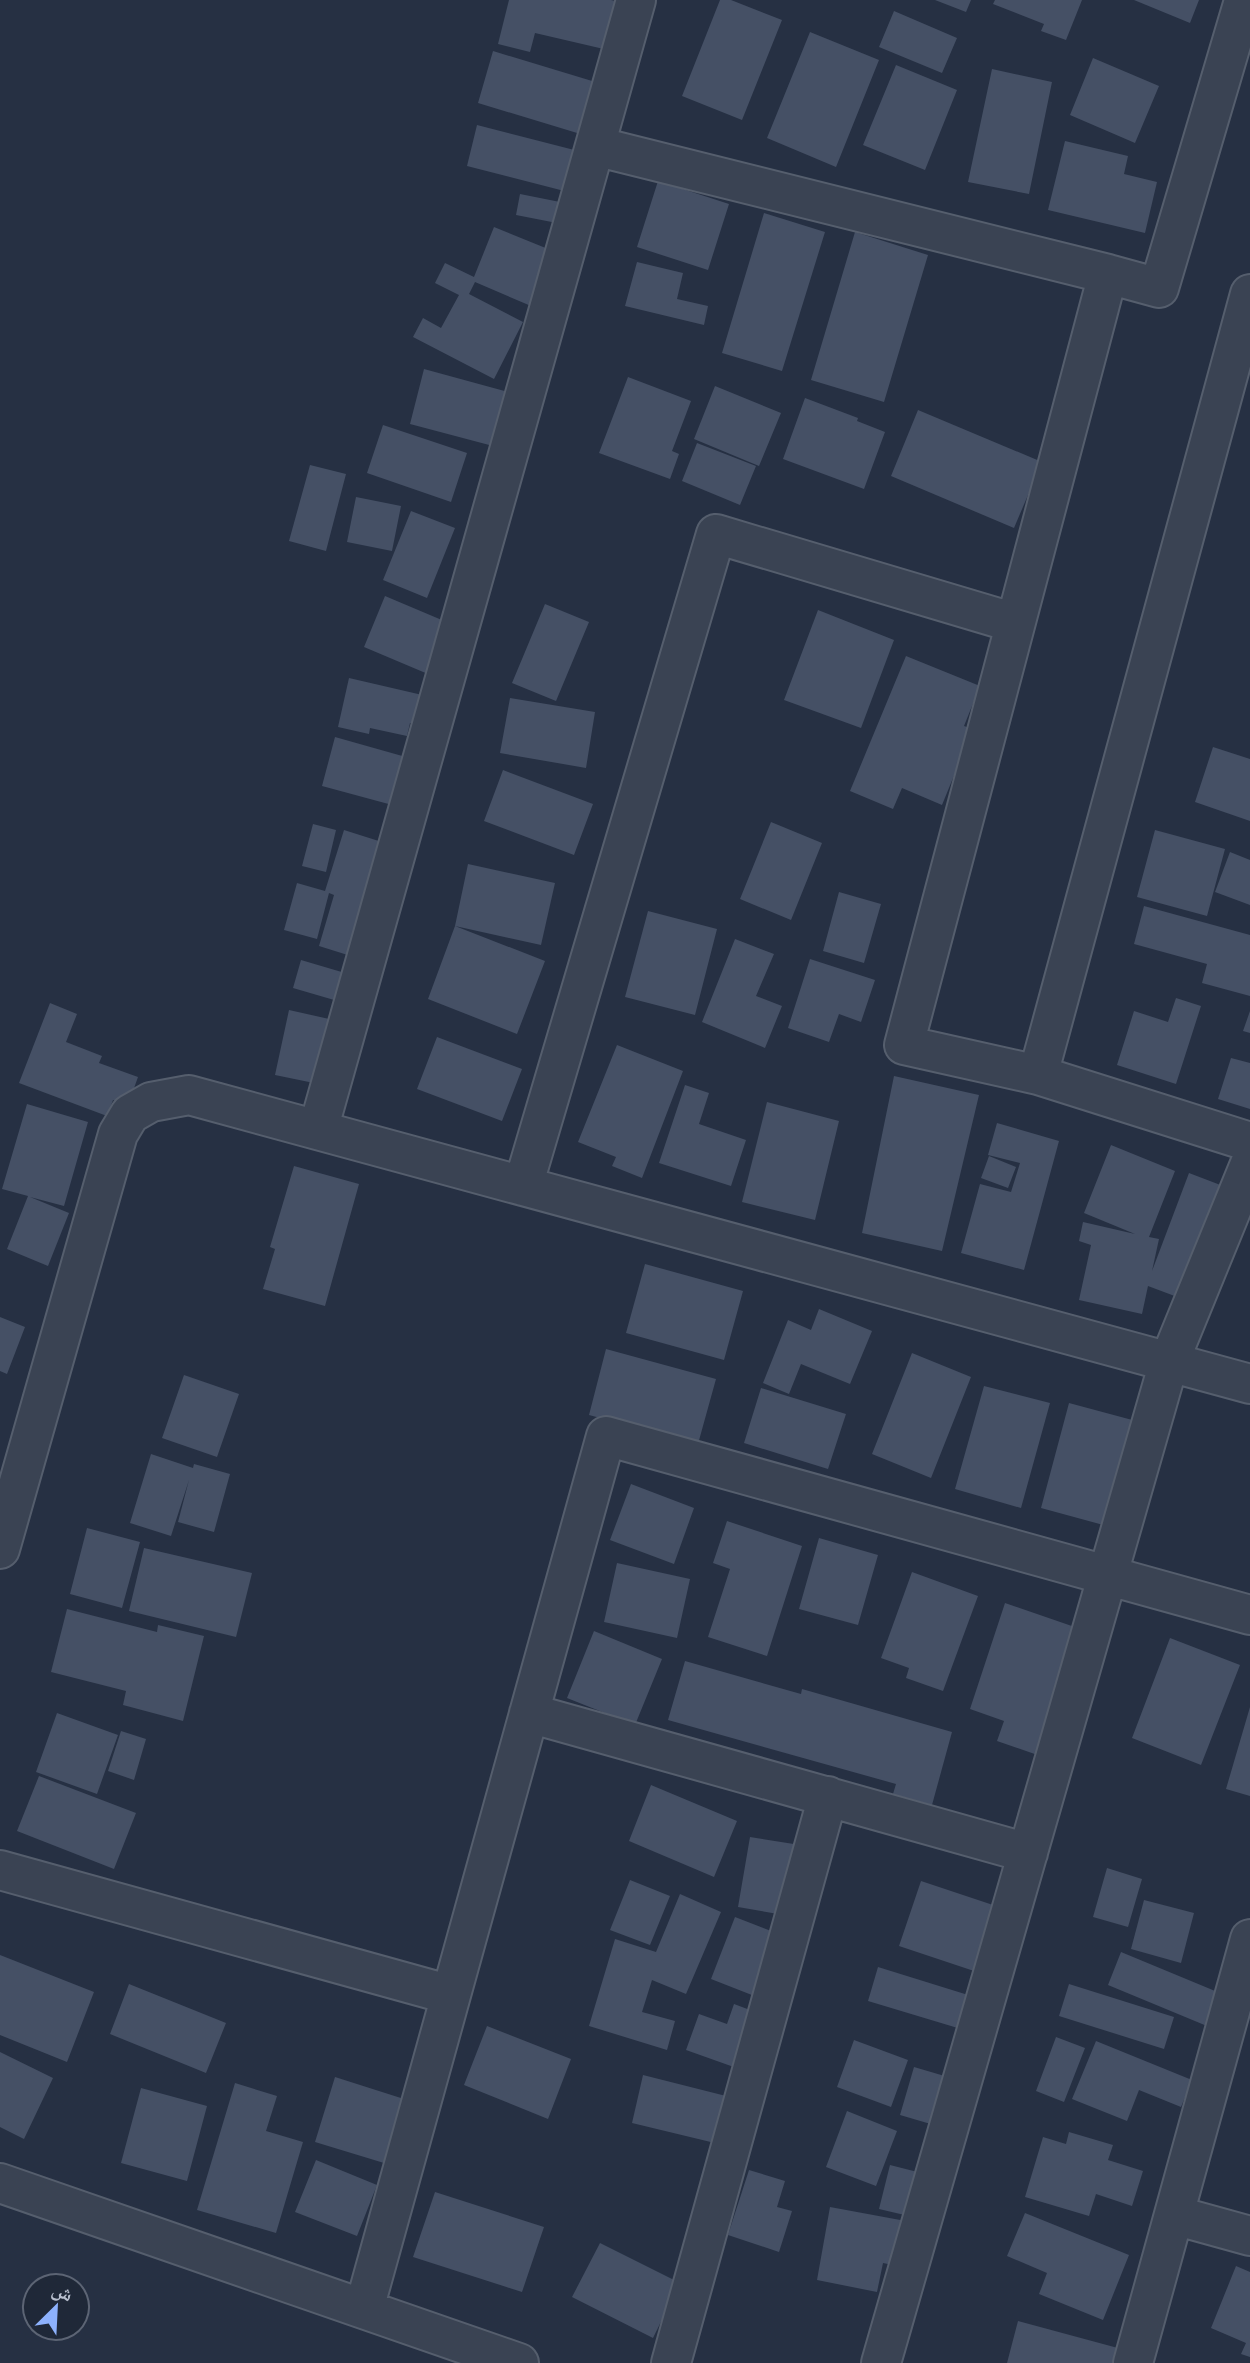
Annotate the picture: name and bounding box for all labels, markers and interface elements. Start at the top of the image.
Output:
north arrow [21,2272,91,2342]
text: ش [49,2277,77,2307]

